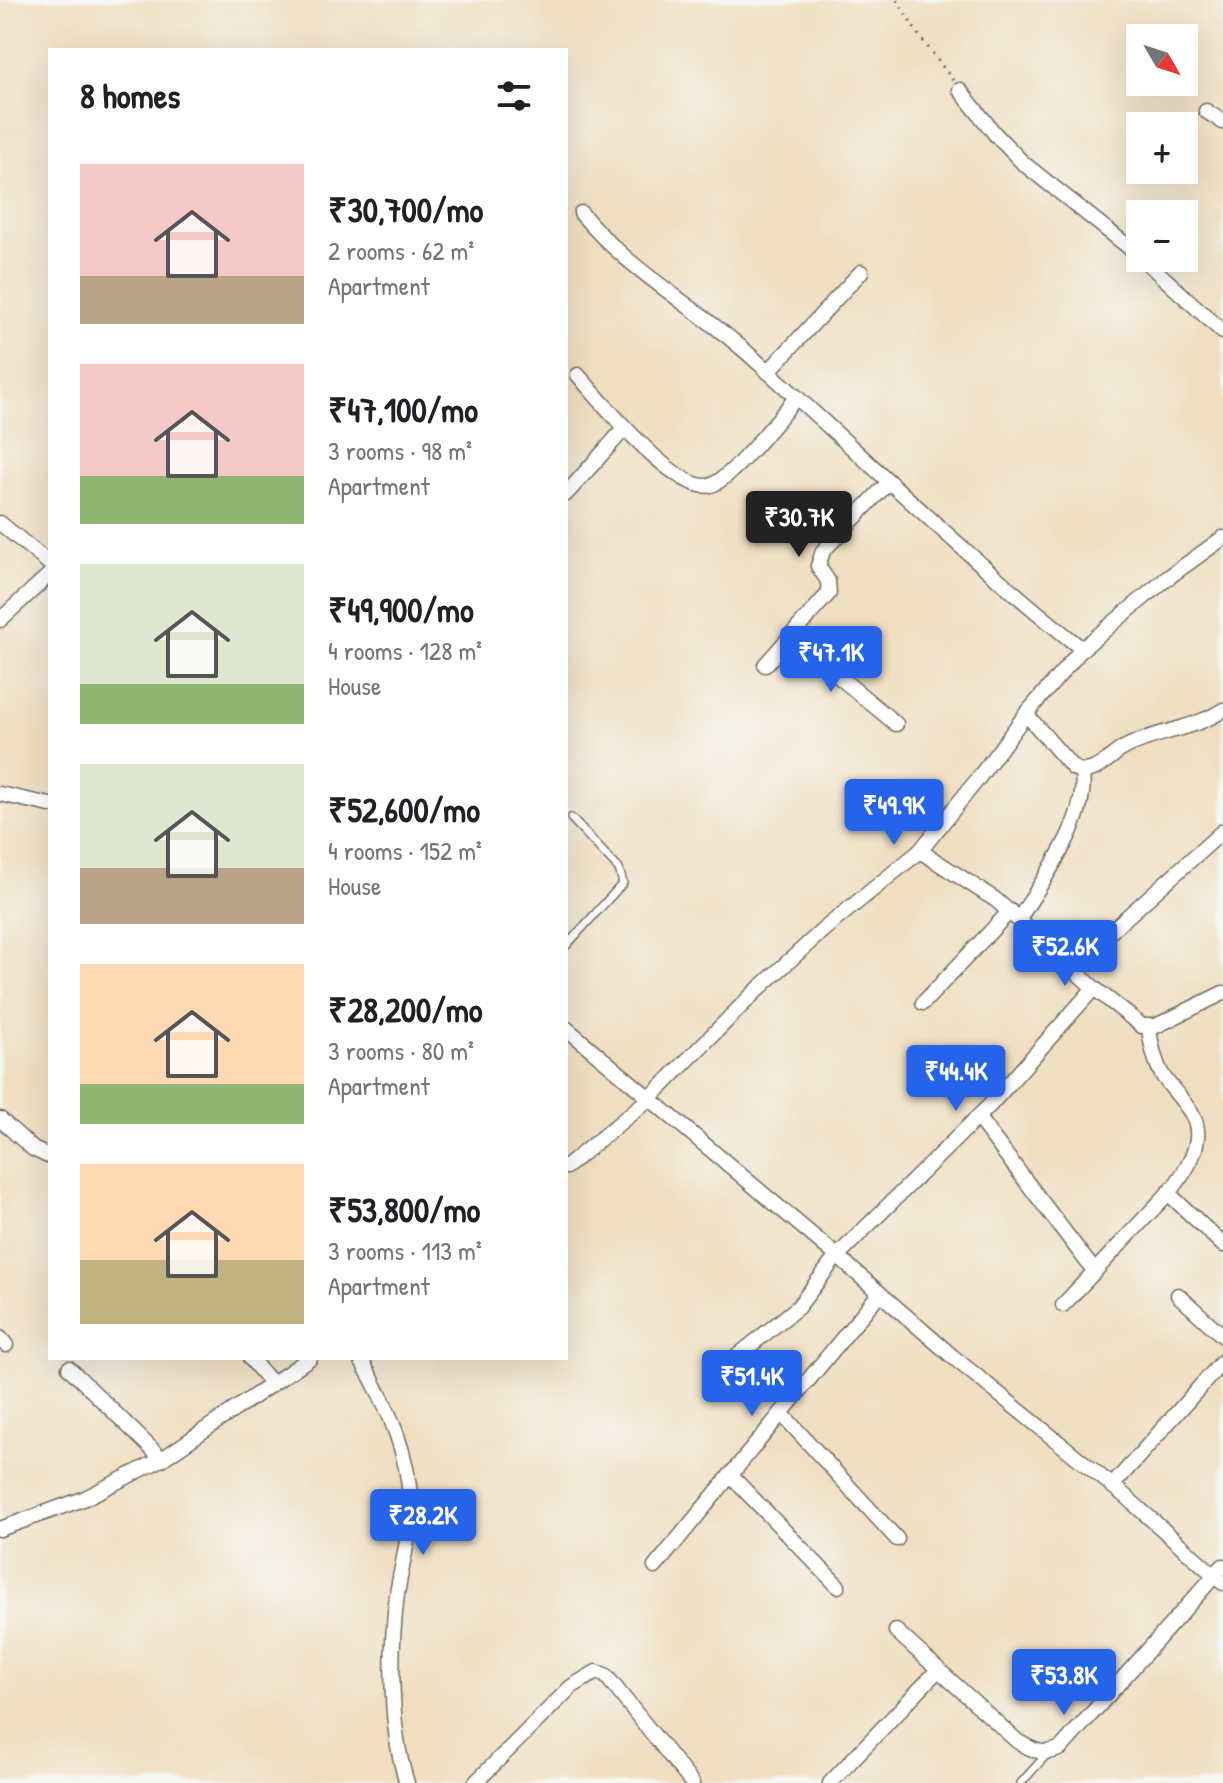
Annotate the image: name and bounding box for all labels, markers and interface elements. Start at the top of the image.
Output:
north arrow [1126,24,1198,96]
map controls [1126,24,1198,272]
text: 8 homes [80,73,180,119]
icon: filters [492,74,536,118]
button: + [1126,112,1198,184]
text: ₹30,700/mo [328,187,483,233]
icon: home [144,196,240,292]
button: − [1126,200,1198,272]
text: 2 rooms · 62 m² [328,233,474,268]
text: Apartment [328,268,430,303]
text: ₹47,100/mo [328,387,478,433]
icon: home [144,396,240,492]
text: 3 rooms · 98 m² [328,433,472,468]
text: Apartment [328,468,430,503]
pin: ₹30.7K [734,491,864,559]
text: ₹30.7K [764,499,834,534]
text: ₹49,900/mo [328,587,474,633]
icon: home [144,596,240,692]
pin: ₹47.1K [766,626,896,694]
text: 4 rooms · 128 m² [328,633,482,668]
text: ₹47.1K [798,634,864,669]
text: House [328,668,381,703]
pin: ₹49.9K [829,779,959,847]
text: ₹52,600/mo [328,787,480,833]
text: ₹49.9K [863,787,925,822]
icon: home [144,796,240,892]
text: 4 rooms · 152 m² [328,833,482,868]
text: House [328,868,381,903]
pin: ₹52.6K [1000,920,1130,988]
text: ₹52.6K [1031,928,1099,963]
text: ₹28,200/mo [328,987,483,1033]
icon: home [144,996,240,1092]
text: 3 rooms · 80 m² [328,1033,474,1068]
pin: ₹44.4K [891,1045,1021,1113]
text: ₹44.4K [924,1053,988,1088]
text: Apartment [328,1068,430,1103]
text: ₹53,800/mo [328,1187,480,1233]
icon: home [144,1196,240,1292]
text: 3 rooms · 113 m² [328,1233,482,1268]
text: Apartment [328,1268,430,1303]
pin: ₹51.4K [687,1350,817,1418]
text: ₹51.4K [720,1358,784,1393]
pin: ₹28.2K [358,1489,488,1557]
text: ₹28.2K [388,1497,458,1532]
pin: ₹53.8K [999,1649,1129,1717]
text: ₹53.8K [1030,1657,1098,1692]

